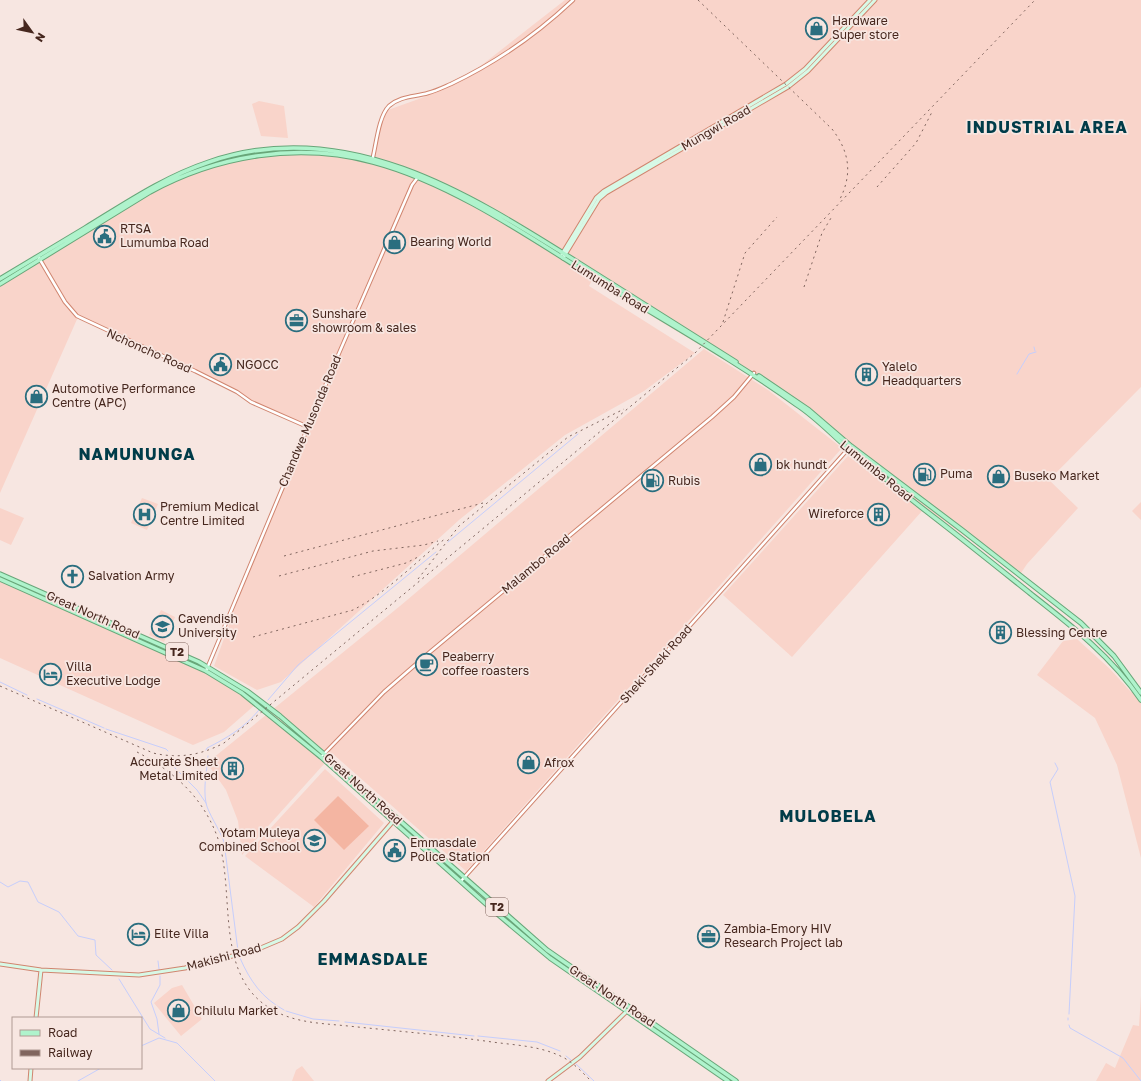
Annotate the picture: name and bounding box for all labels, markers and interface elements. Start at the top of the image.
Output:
north arrow [12,12,52,52]
place label: Hardware Super store [832,13,899,42]
shop icon: Hardware Super store [804,15,830,41]
text: N [33,31,49,45]
street label: Mungwi Road [678,102,753,153]
district label: INDUSTRIAL AREA [966,117,1128,137]
place label: RTSA Lumumba Road [120,221,209,250]
public building icon: RTSA Lumumba Road [92,223,118,249]
shop icon: Bearing World [382,229,408,255]
place label: Bearing World [410,234,491,249]
street label: Lumumba Road [569,257,652,316]
place label: Sunshare showroom & sales [312,306,416,335]
office icon: Sunshare showroom & sales [284,308,310,334]
street label: Nchoncho Road [105,325,194,376]
public building icon: NGOCC [207,352,233,378]
street label: Chandwe Musonda Road [275,353,344,489]
place label: NGOCC [236,357,279,372]
place label: Yalelo Headquarters [882,359,961,388]
building icon: Yalelo Headquarters [854,361,880,387]
place label: Automotive Performance Centre (APC) [52,381,195,410]
shop icon: Automotive Performance Centre (APC) [23,383,49,409]
street label: Lumumba Road [837,437,916,504]
district label: NAMUNUNGA [78,444,196,464]
shop icon: bk hundt [747,452,773,478]
place label: bk hundt [776,457,828,472]
fuel station icon: Puma [911,461,937,487]
shop icon: Buseko Market [986,463,1012,489]
place label: Puma [940,466,973,481]
fuel station icon: Rubis [640,468,666,494]
place label: Buseko Market [1014,468,1100,483]
place label: Rubis [668,473,700,488]
place label: Premium Medical Centre Limited [160,499,259,528]
hospital icon: Premium Medical Centre Limited [131,501,157,527]
building icon: Wireforce [866,501,892,527]
place label: Wireforce [808,506,864,521]
street label: Malambo Road [498,530,573,597]
church icon: Salvation Army [60,563,86,589]
place label: Salvation Army [88,568,175,583]
street label: Great North Road [44,587,142,642]
place label: Cavendish University [178,611,238,640]
school or university icon: Cavendish University [149,613,175,639]
building icon: Blessing Centre [987,620,1013,646]
street label: Sheki-Sheki Road [616,621,695,706]
place label: Blessing Centre [1016,625,1107,640]
road number: T2 [166,643,188,661]
place label: Peaberry coffee roasters [442,649,529,678]
cafe icon: Peaberry coffee roasters [413,651,439,677]
place label: Villa Executive Lodge [66,659,161,688]
hotel icon: Villa Executive Lodge [38,661,64,687]
street label: Great North Road [321,750,406,828]
shop icon: Afrox [515,750,541,776]
place label: Accurate Sheet Metal Limited [130,754,218,783]
place label: Afrox [544,755,575,770]
building icon: Accurate Sheet Metal Limited [220,756,246,782]
district label: MULOBELA [779,806,877,826]
place label: Yotam Muleya Combined School [199,825,300,854]
school or university icon: Yotam Muleya Combined School [302,827,328,853]
place label: Emmasdale Police Station [410,835,490,864]
public building icon: Emmasdale Police Station [381,837,407,863]
road number: T2 [486,898,508,916]
hotel icon: Elite Villa [125,921,151,947]
place label: Zambia-Emory HIV Research Project lab [724,921,843,950]
office icon: Zambia-Emory HIV Research Project lab [695,923,721,949]
place label: Elite Villa [154,926,209,941]
street label: Makishi Road [185,939,263,974]
district label: EMMASDALE [318,949,428,969]
street label: Great North Road [567,961,658,1030]
shop icon: Chilulu Market [166,998,192,1024]
place label: Chilulu Market [194,1003,278,1018]
legend [12,1017,142,1069]
text: Road [48,1025,77,1040]
text: Railway [48,1045,93,1060]

